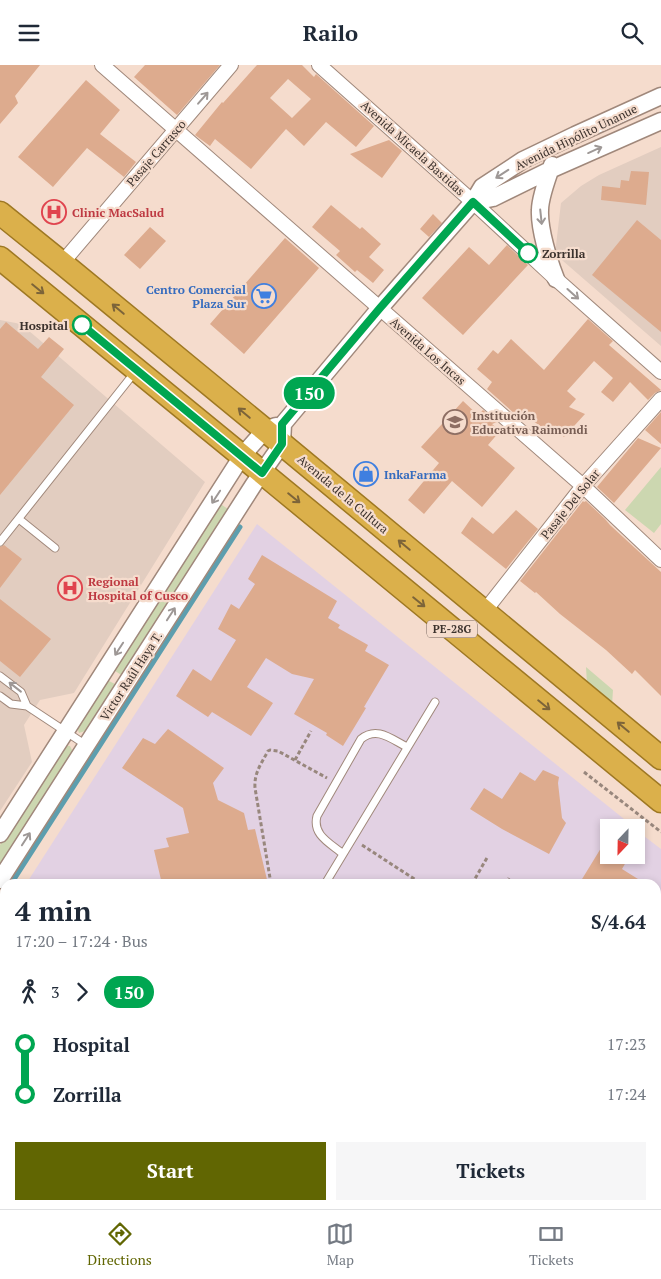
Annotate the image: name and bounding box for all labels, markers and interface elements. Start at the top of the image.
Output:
text: Railo [303,18,358,47]
icon: menu [15,19,43,47]
icon: search [618,19,646,47]
one-way arrow [198,91,209,104]
street label: Avenida Micaela Bastidas [358,97,468,199]
street label: Avenida Hipólito Unanue [513,101,639,173]
street label: Pasaje Carrasco [123,116,189,189]
one-way arrow [587,145,602,155]
one-way arrow [496,169,510,179]
hospital icon: Clinic MacSalud [41,199,67,225]
place label: Clinic MacSalud [72,205,165,220]
one-way arrow [536,209,546,225]
marker: Zorrilla [518,243,538,263]
place label: Zorrilla [542,246,586,261]
place label: Centro Comercial Plaza Sur [146,282,247,311]
supermarket icon: Centro Comercial Plaza Sur [251,283,277,309]
one-way arrow [31,284,44,295]
one-way arrow [567,289,580,300]
one-way arrow [112,304,125,315]
street label: Avenida Los Incas [387,314,469,388]
marker: Hospital [72,315,92,335]
place label: Hospital [19,318,68,333]
line badge: 150 [280,377,338,409]
text: 150 [294,381,324,405]
one-way arrow [237,407,250,418]
place label: Institución Educativa Raimondi [472,408,588,437]
school or university icon: Institución Educativa Raimondi [442,409,468,435]
street label: Avenida de la Cultura [294,452,392,536]
shop icon: InkaFarma [353,461,379,487]
street label: Pasaje Del Solar [537,466,603,542]
place label: InkaFarma [384,467,447,482]
one-way arrow [211,490,221,504]
one-way arrow [287,493,300,504]
one-way arrow [398,540,411,551]
place label: Regional Hospital of Cusco [88,574,188,603]
hospital icon: Regional Hospital of Cusco [57,575,83,601]
one-way arrow [412,596,425,607]
one-way arrow [165,607,176,621]
road number: PE-28G [427,621,477,637]
street label: Victor Raúl Haya T. [97,629,165,723]
one-way arrow [113,641,123,655]
one-way arrow [8,682,21,693]
one-way arrow [538,700,551,711]
one-way arrow [617,721,630,733]
north arrow [600,819,645,864]
map controls [600,819,645,864]
one-way arrow [22,833,32,847]
text: 4 min [15,892,92,929]
text: S/4.64 [591,909,646,934]
text: 17:20 – 17:24 · Bus [15,930,148,952]
icon: walk [15,978,43,1006]
icon: forward [68,978,96,1006]
text: 150 [114,980,144,1004]
text: 3 [51,981,60,1003]
text: Hospital [53,1032,130,1057]
text: 17:23 [607,1033,646,1055]
text: Zorrilla [53,1082,122,1107]
text: 17:24 [607,1083,646,1105]
button: Start [15,1142,326,1200]
button: Tickets [336,1142,646,1200]
tab: Directions [87,1220,152,1269]
tab: Map [326,1220,354,1269]
tab: Tickets [529,1220,574,1269]

